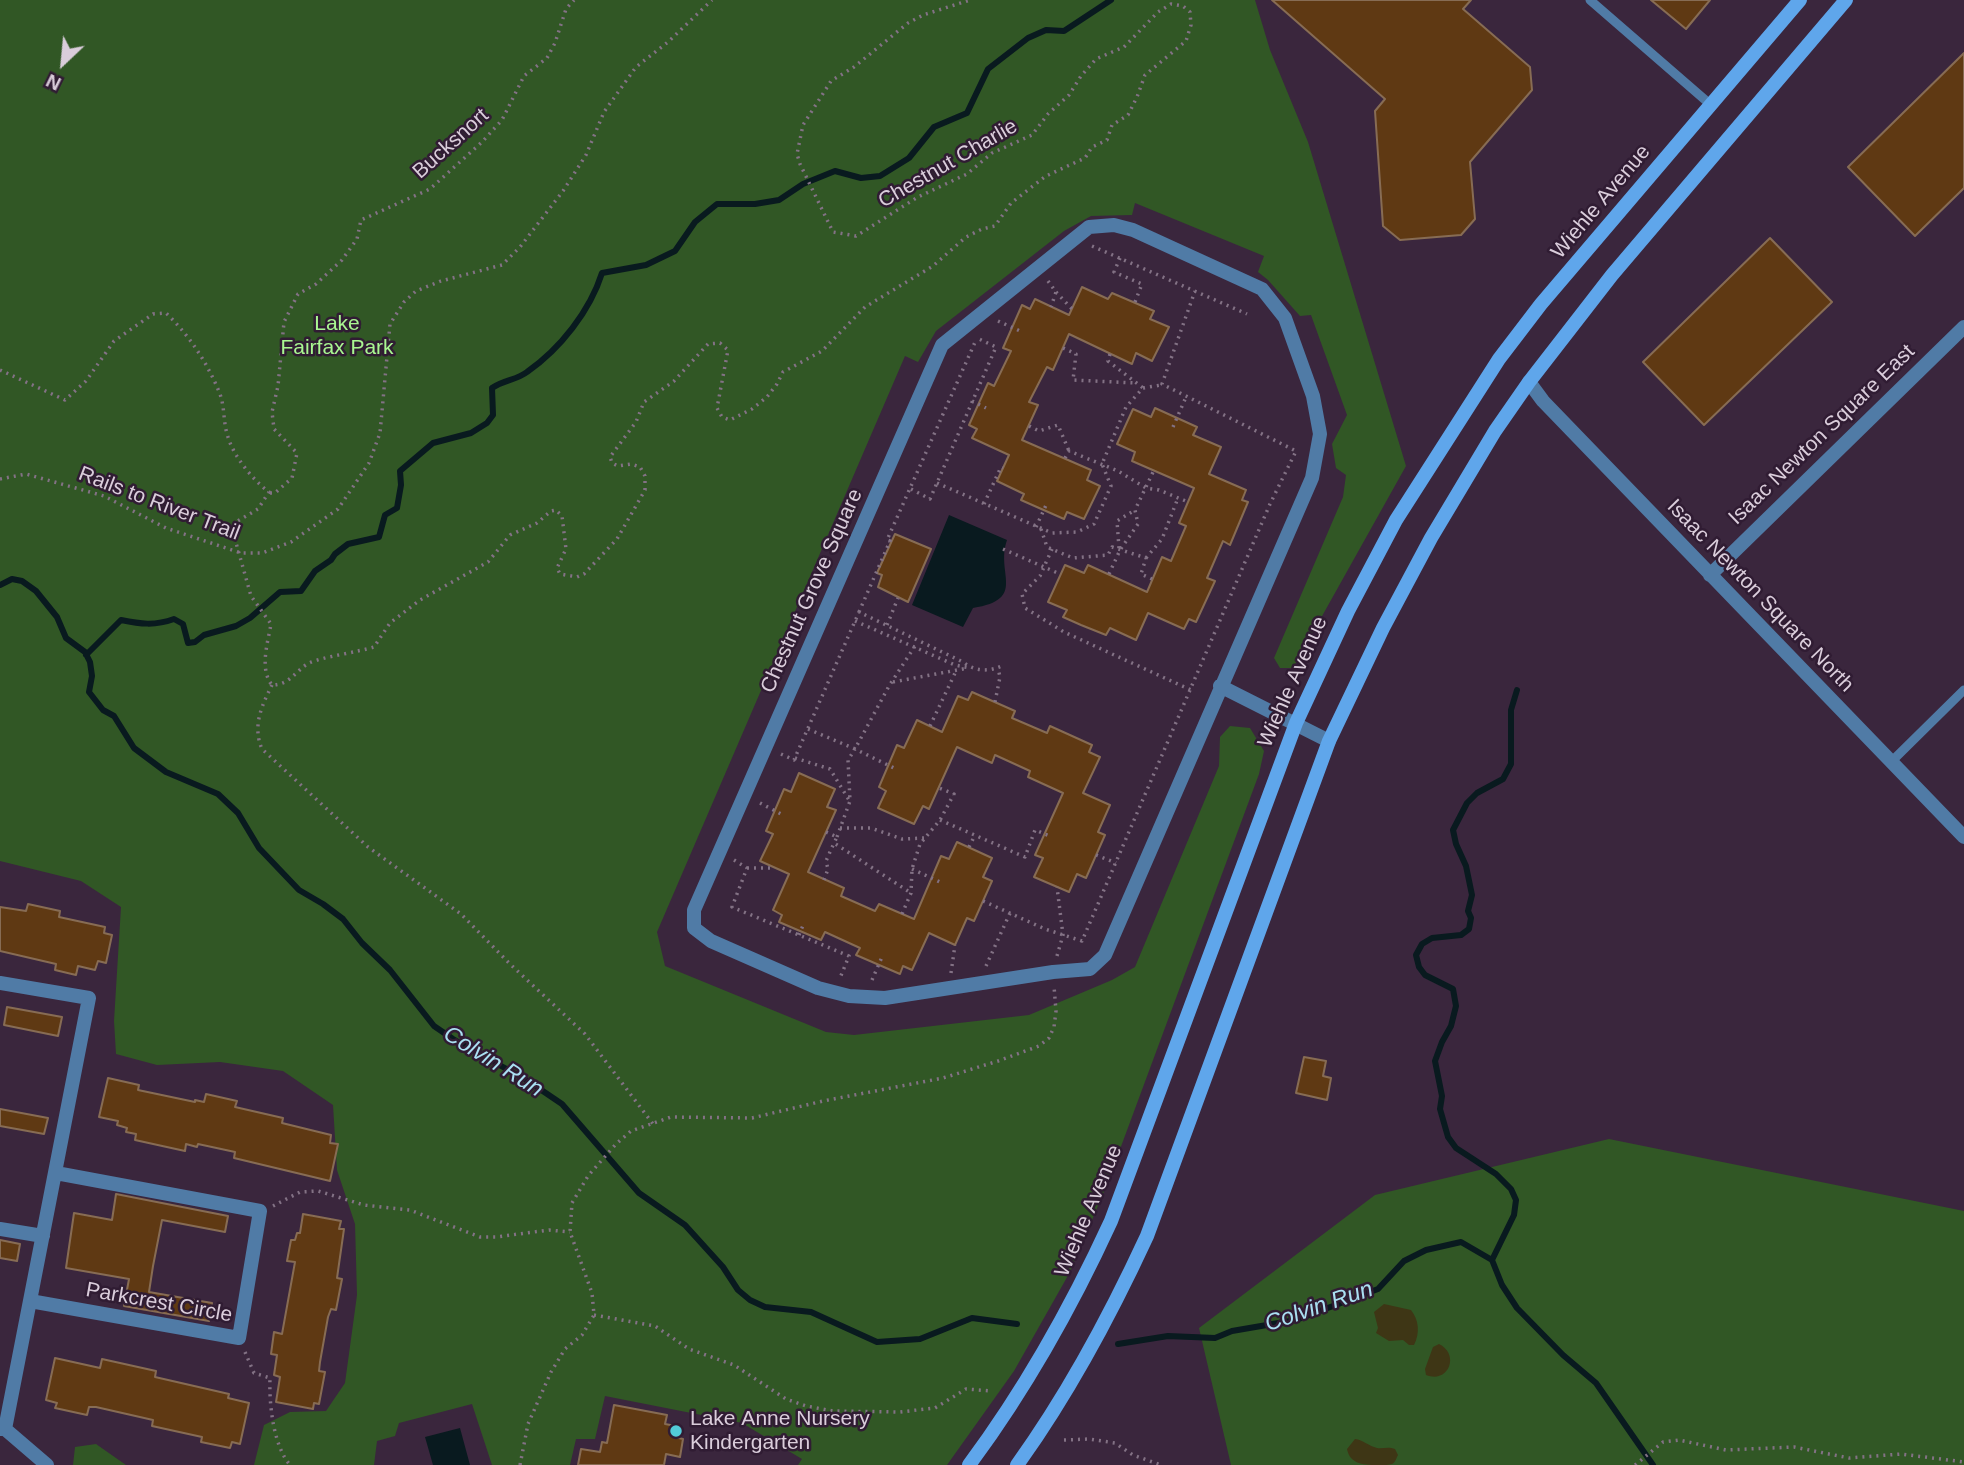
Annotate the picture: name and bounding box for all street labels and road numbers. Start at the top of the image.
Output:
street label: Bucksnort [408,103,494,185]
street label: Chestnut Charlie [874,114,1022,214]
street label: Wiehle Avenue [1546,140,1656,264]
street label: Isaac Newton Square East [1724,340,1920,530]
street label: Rails to River Trail [75,462,243,546]
street label: Chestnut Grove Square [756,485,868,697]
street label: Isaac Newton Square North [1661,494,1859,698]
street label: Wiehle Avenue [1253,613,1333,751]
street label: Wiehle Avenue [1050,1141,1128,1281]
street label: Parkcrest Circle [84,1278,234,1328]

